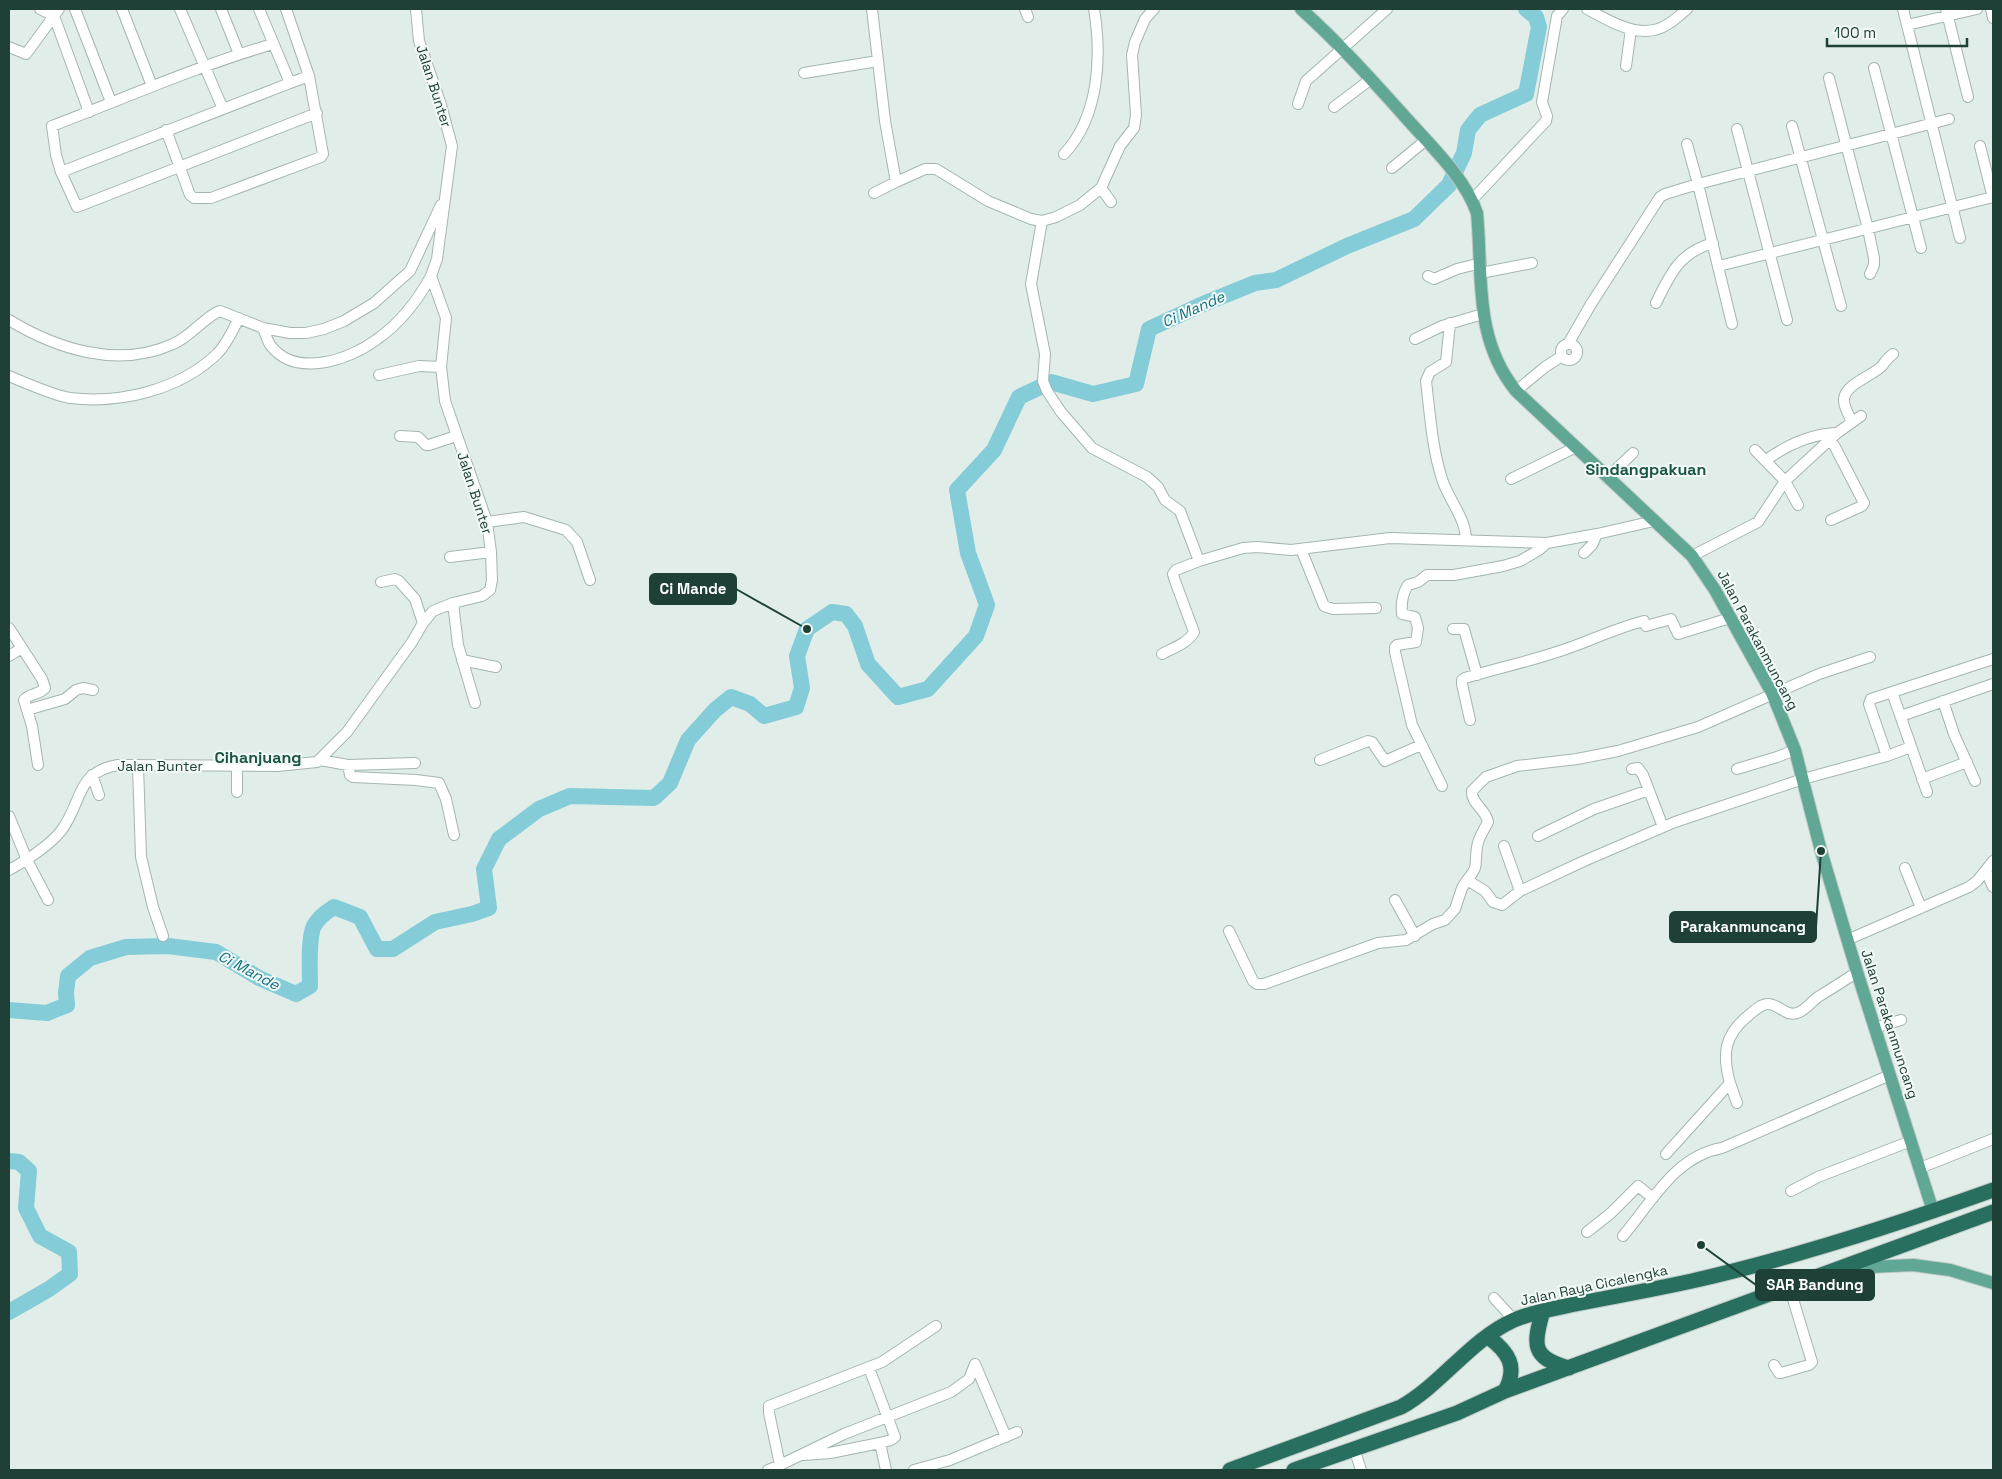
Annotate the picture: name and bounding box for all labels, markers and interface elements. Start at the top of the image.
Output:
scale bar [1827,15,1967,47]
text: 100 m [1834,23,1876,42]
street label: Jalan Bunter [412,42,456,130]
water label: Ci Mande [1159,286,1228,331]
street label: Jalan Bunter [453,449,497,537]
district label: Sindangpakuan [1586,459,1706,480]
street label: Jalan Parakanmuncang [1713,567,1803,713]
callout: Ci Mande [650,574,736,604]
text: Ci Mande [660,579,727,598]
district label: Cihanjuang [215,747,301,768]
street label: Jalan Bunter [117,757,203,775]
callout: Parakanmuncang [1670,912,1816,942]
text: Parakanmuncang [1680,917,1806,936]
water label: Ci Mande [215,946,284,995]
street label: Jalan Parakanmuncang [1857,947,1923,1101]
street label: Jalan Raya Cicalengka [1519,1261,1669,1309]
callout: SAR Bandung [1756,1270,1874,1300]
text: SAR Bandung [1766,1275,1864,1294]

